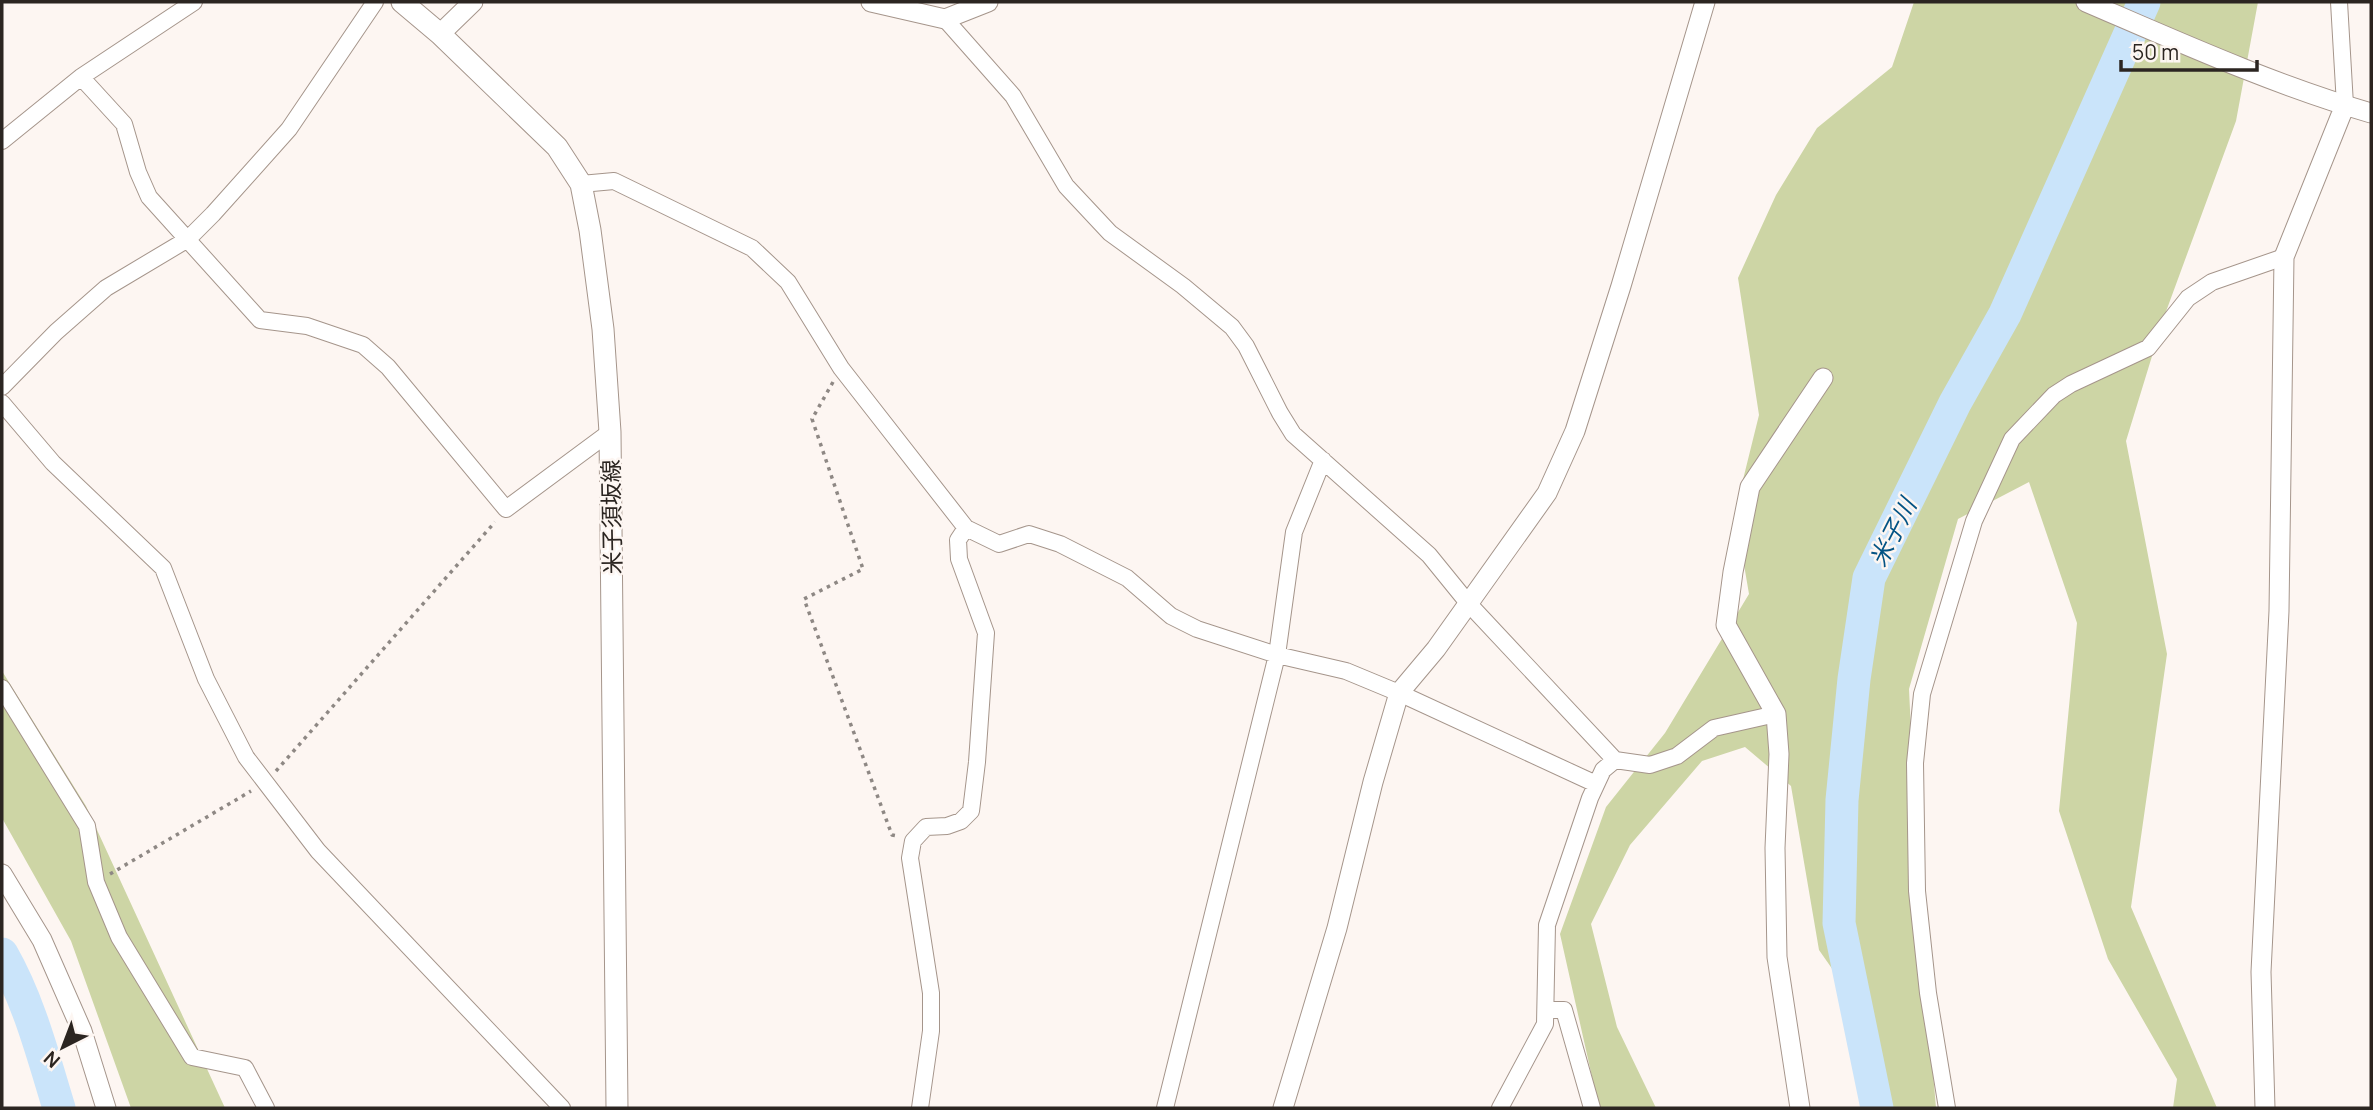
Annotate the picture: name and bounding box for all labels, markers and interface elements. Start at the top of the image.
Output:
scale bar [2121,28,2258,72]
text: 50 m [2132,38,2179,66]
street label: 米子須坂線 [594,459,628,575]
water label: 米子川 [1861,490,1924,572]
north arrow [28,1012,98,1082]
text: N [38,1045,65,1074]

